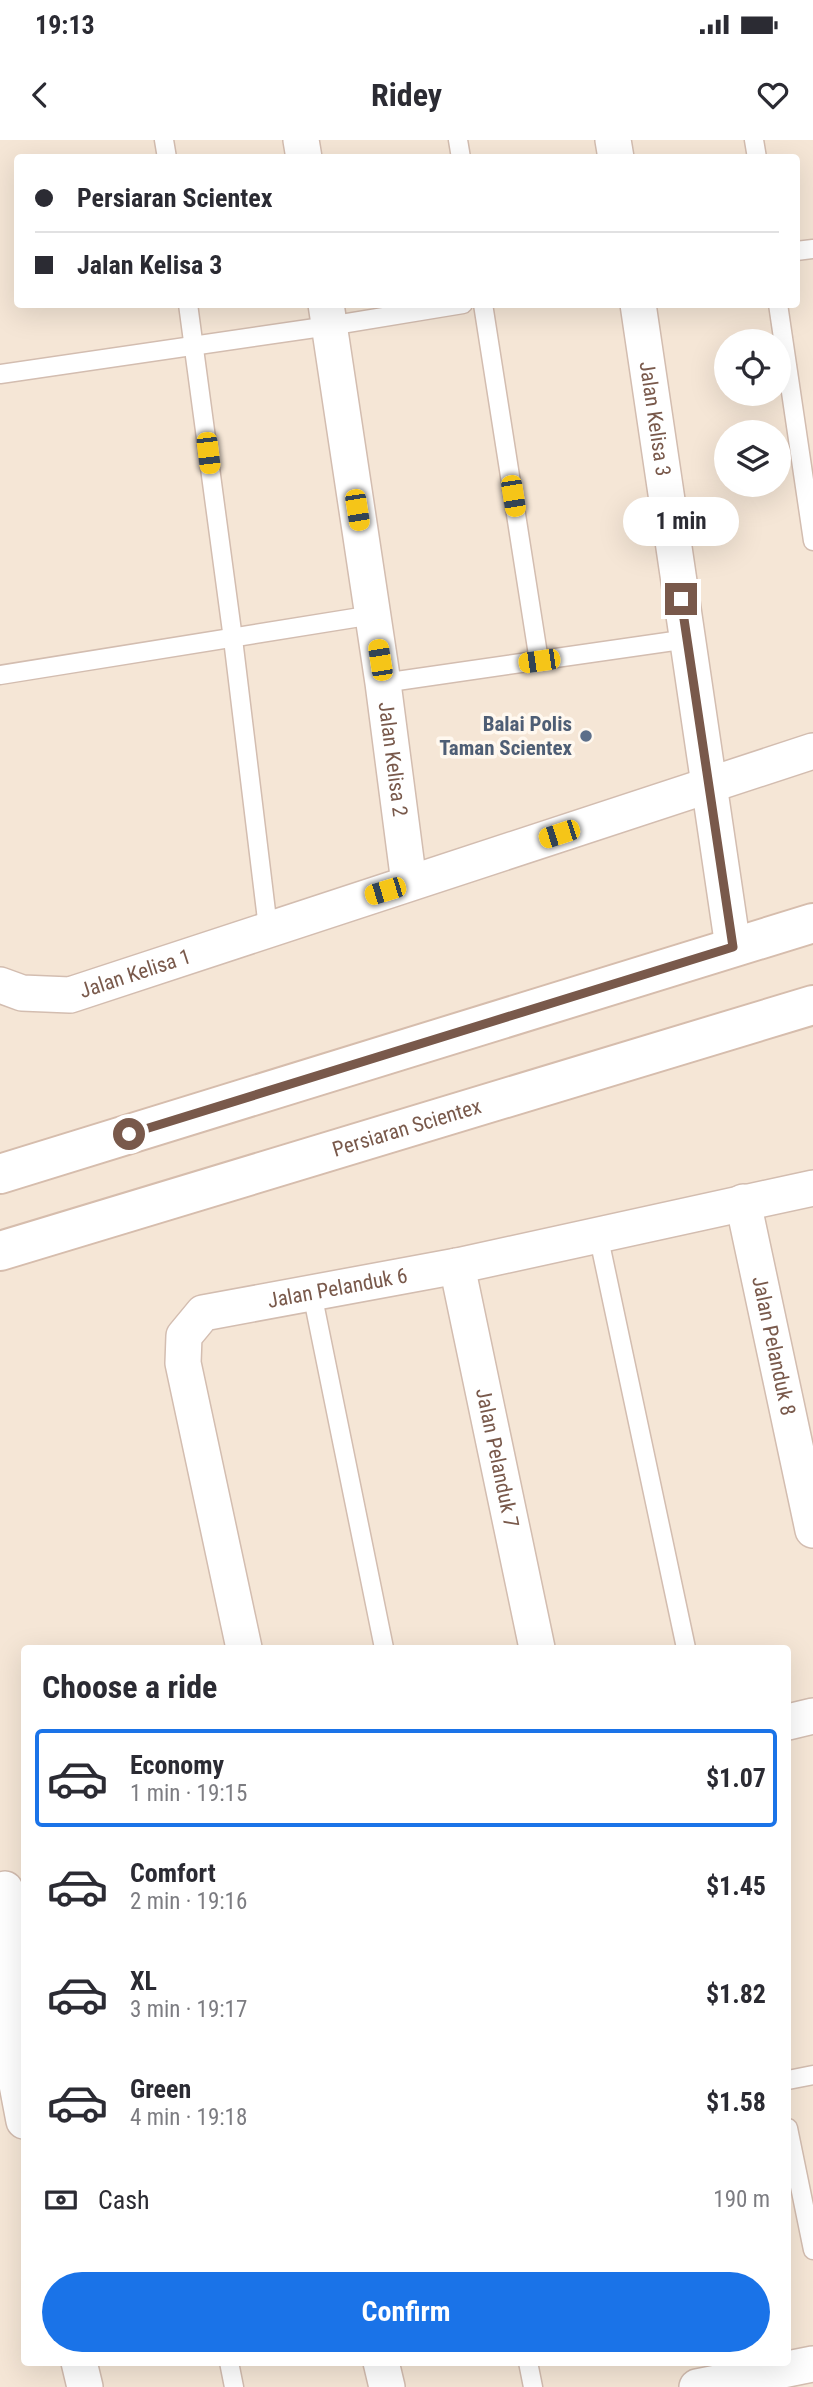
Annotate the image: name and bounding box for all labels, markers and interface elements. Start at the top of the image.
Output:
text: 19:13 [35,10,95,40]
icon: back [21,76,59,114]
text: Ridey [371,76,442,114]
icon: heart [754,76,792,114]
text: Persiaran Scientex [77,183,272,213]
text: Jalan Kelisa 3 [77,250,222,280]
map controls [714,329,791,497]
button: locate [714,329,791,406]
street label: Jalan Kelisa 3 [635,360,675,478]
button: layers [714,420,791,497]
car [196,431,221,475]
car [500,474,527,518]
car [344,488,371,532]
callout: 1 min [623,498,739,546]
text: 1 min [655,508,707,535]
route end [665,583,697,615]
car [367,638,394,682]
car [517,648,562,674]
street label: Jalan Kelisa 2 [374,700,412,818]
place label: Balai Polis Taman Scientex [439,712,573,760]
marker: Balai Polis Taman Scientex [578,728,594,744]
car [536,818,583,850]
car [362,875,409,907]
street label: Jalan Kelisa 1 [76,944,194,1003]
street label: Persiaran Scientex [330,1094,484,1162]
route start [113,1118,145,1150]
street label: Jalan Pelanduk 6 [266,1263,409,1313]
street label: Jalan Pelanduk 8 [747,1274,800,1418]
street label: Jalan Pelanduk 7 [471,1386,523,1530]
text: Choose a ride [42,1668,217,1706]
icon: car [46,1747,109,1810]
text: Economy [130,1750,224,1780]
text: $1.07 [706,1763,766,1793]
text: 1 min · 19:15 [130,1780,247,1807]
icon: car [46,1855,109,1918]
text: Comfort [130,1858,216,1888]
text: $1.45 [706,1871,766,1901]
text: 2 min · 19:16 [130,1888,247,1915]
icon: car [46,1963,109,2026]
text: XL [130,1966,157,1996]
text: $1.82 [706,1979,766,2009]
text: 3 min · 19:17 [130,1996,247,2023]
icon: car [46,2071,109,2134]
text: Green [130,2074,191,2104]
text: $1.58 [706,2087,766,2117]
text: 4 min · 19:18 [130,2104,247,2131]
icon: cash [42,2181,80,2219]
text: Cash [98,2185,150,2215]
text: 190 m [713,2186,770,2213]
button: Confirm [42,2272,770,2352]

